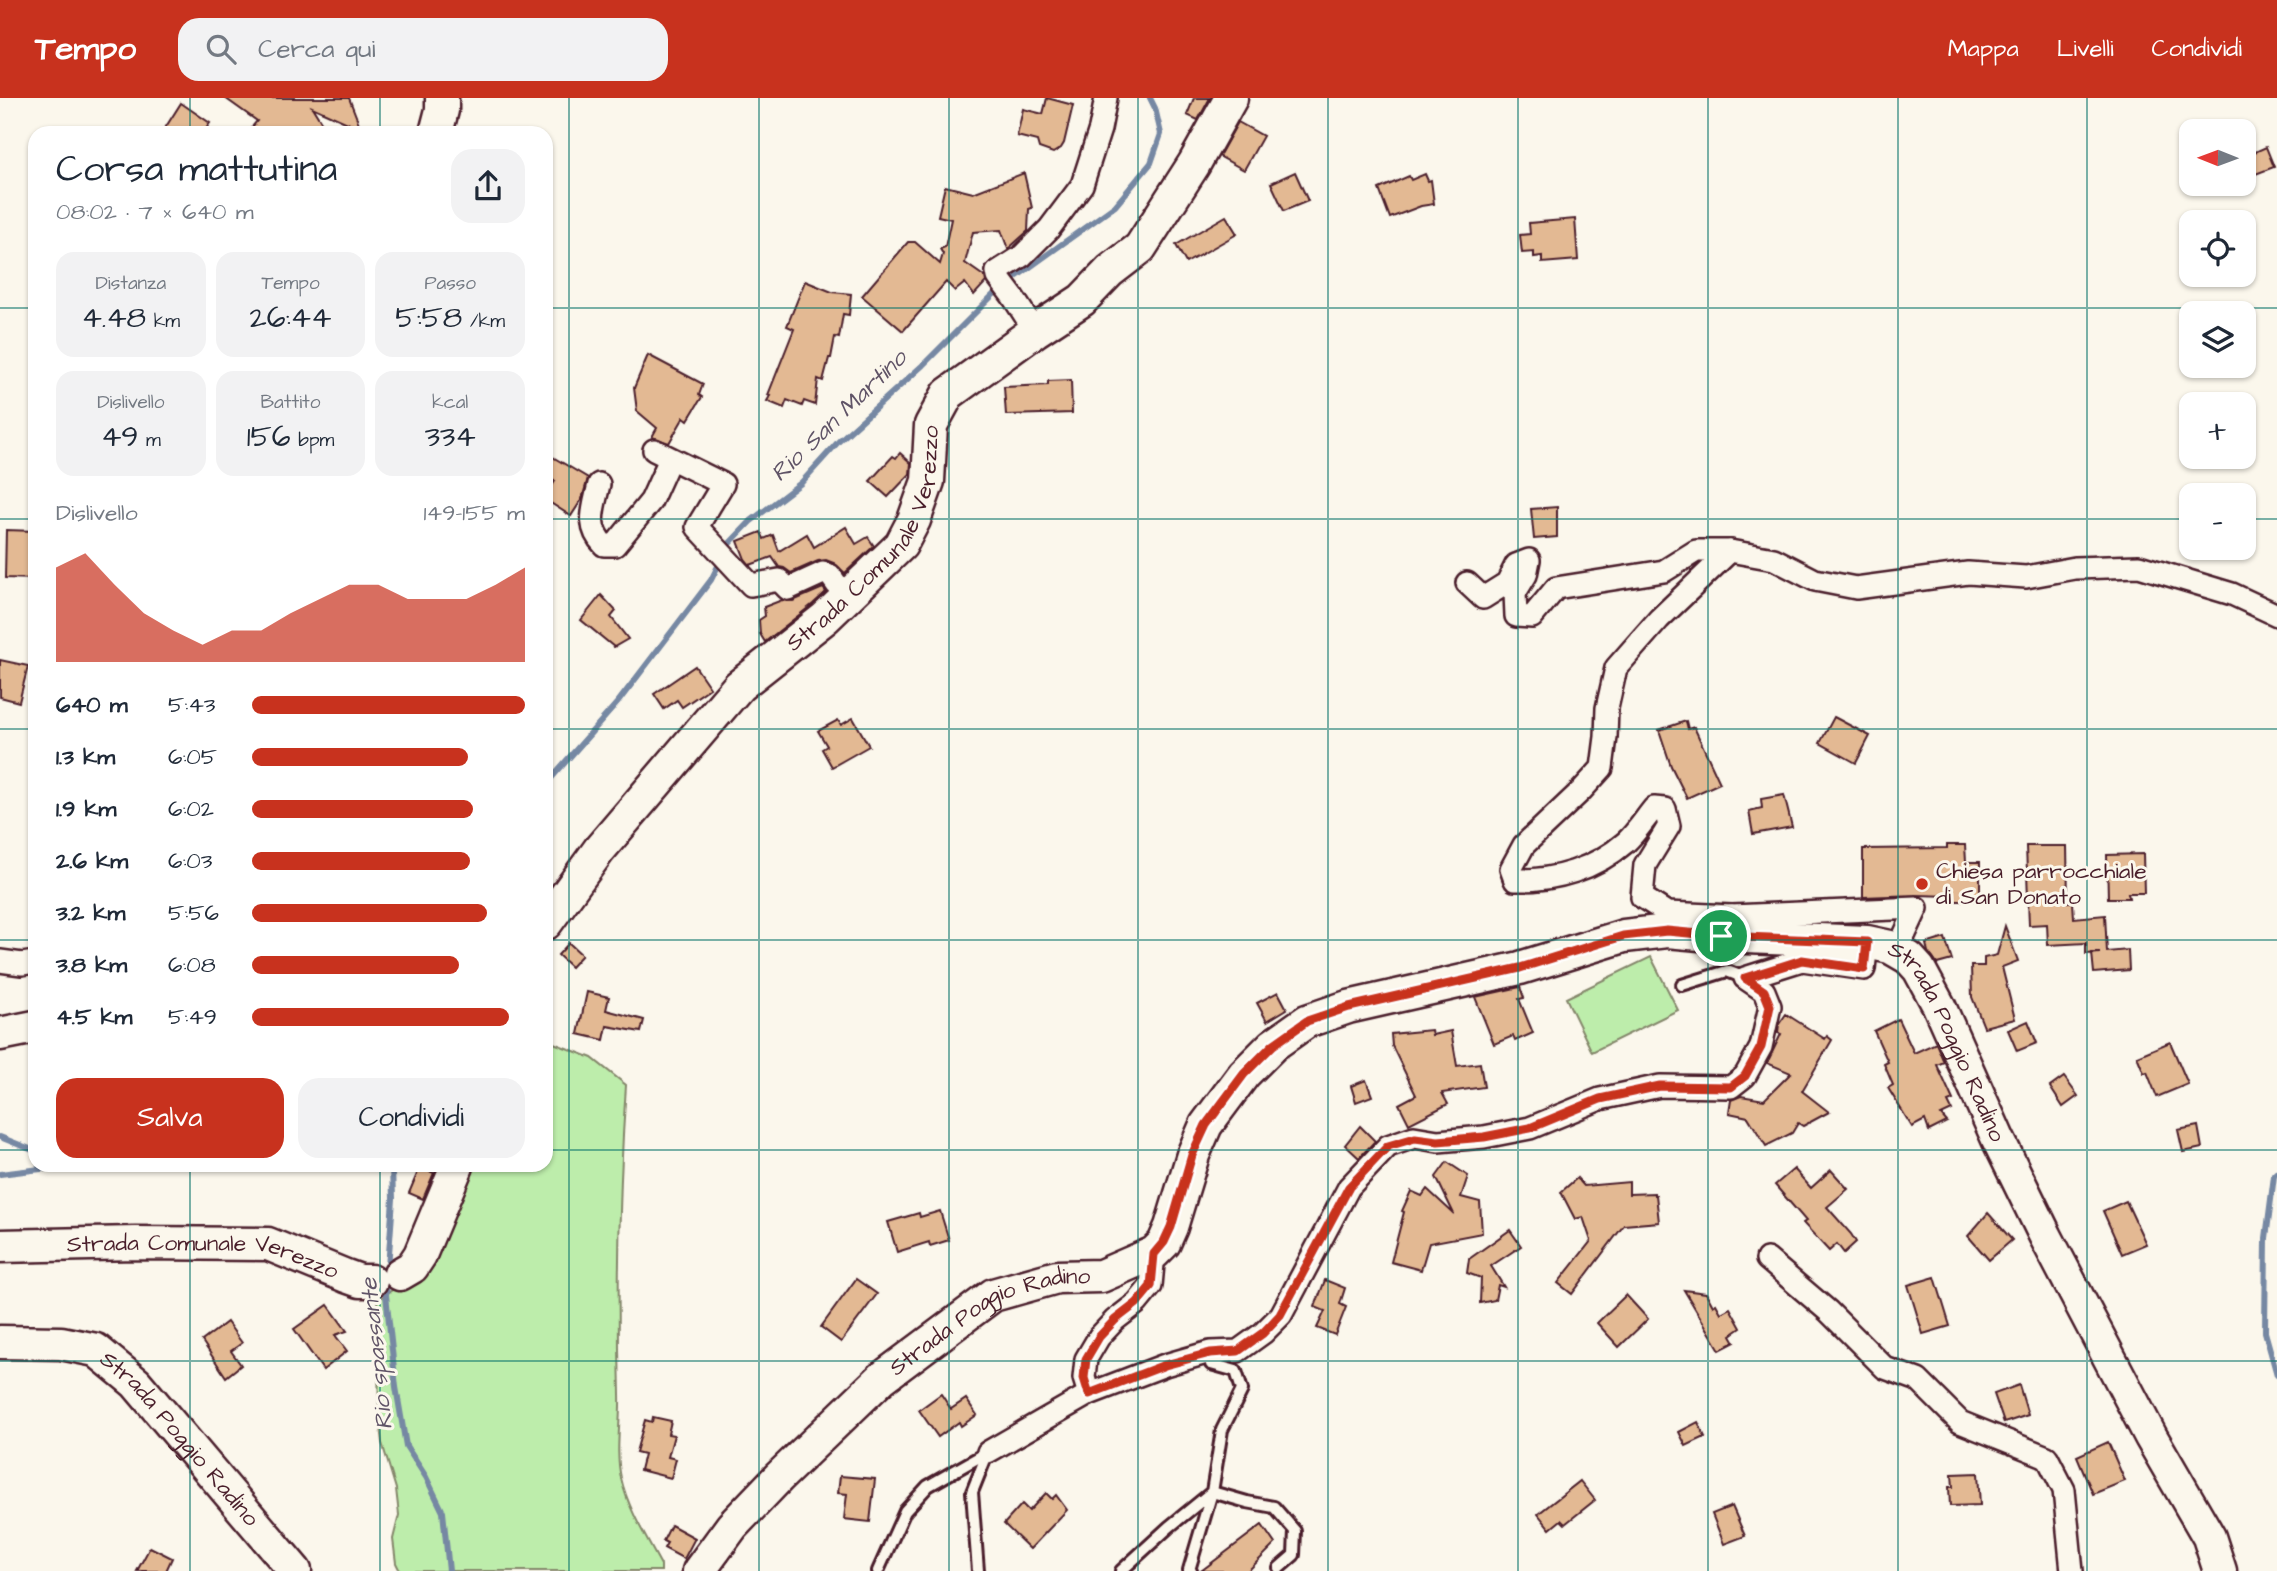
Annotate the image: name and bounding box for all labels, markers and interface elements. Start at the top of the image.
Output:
search box [178,18,668,81]
text: Tempo [35,26,136,72]
icon: search [202,30,240,68]
text: Cerca qui [258,31,375,67]
text: Mappa [1948,32,2019,66]
text: Livelli [2057,32,2114,66]
text: Condividi [2152,32,2242,66]
north arrow [2179,119,2256,196]
map controls [2179,119,2256,560]
text: Corsa mattutina [56,144,337,196]
button: share [451,149,525,223]
text: 08:02 · 7 × 640 m [56,196,254,228]
button: locate [2179,210,2256,287]
text: Distanza [96,270,166,297]
text: Tempo [261,270,320,297]
text: Passo [424,270,476,297]
text: 4.48 [82,297,146,339]
text: 26:44 [250,297,331,339]
text: 5:58 [395,297,462,339]
button: layers [2179,301,2256,378]
text: km [146,308,180,335]
text: /km [462,308,505,335]
water label: Rio San Martino [763,341,916,490]
text: Dislivello [97,389,165,416]
text: Battito [261,389,320,416]
text: kcal [432,389,468,416]
button: + [2179,392,2256,469]
text: 49 [101,416,138,458]
text: 156 [247,416,291,458]
text: 334 [425,416,476,458]
street label: Strada Comunale Verezzo [779,424,947,659]
text: m [138,427,161,454]
text: bpm [291,427,334,454]
button: − [2179,483,2256,560]
text: Dislivello [56,497,138,529]
text: 149–155 m [424,497,525,529]
text: 640 m [56,689,128,721]
text: 5:43 [168,689,215,721]
text: 1.3 km [56,741,115,773]
text: 6:05 [168,741,217,773]
text: 1.9 km [56,793,117,825]
text: 6:02 [168,793,214,825]
text: 2.6 km [56,845,128,877]
text: 6:03 [168,845,212,877]
place label: Chiesa parrocchiale di San Donato [1936,855,2147,913]
marker: Chiesa parrocchiale di San Donato [1914,876,1930,892]
text: 3.2 km [56,897,125,929]
text: 5:56 [168,897,219,929]
pin [1691,906,1751,966]
icon: arrive [1702,917,1740,955]
street label: Strada Poggio Radino [1882,933,2013,1147]
text: 3.8 km [56,949,127,981]
text: 6:08 [168,949,216,981]
text: 4.5 km [56,1001,132,1033]
text: 5:49 [168,1001,217,1033]
button: Salva [56,1078,284,1158]
button: Condividi [298,1078,525,1158]
street label: Strada Comunale Verezzo [66,1227,344,1287]
street label: Strada Poggio Radino [882,1260,1091,1383]
water label: Rio spassante [352,1275,402,1432]
street label: Strada Poggio Radino [93,1344,267,1533]

